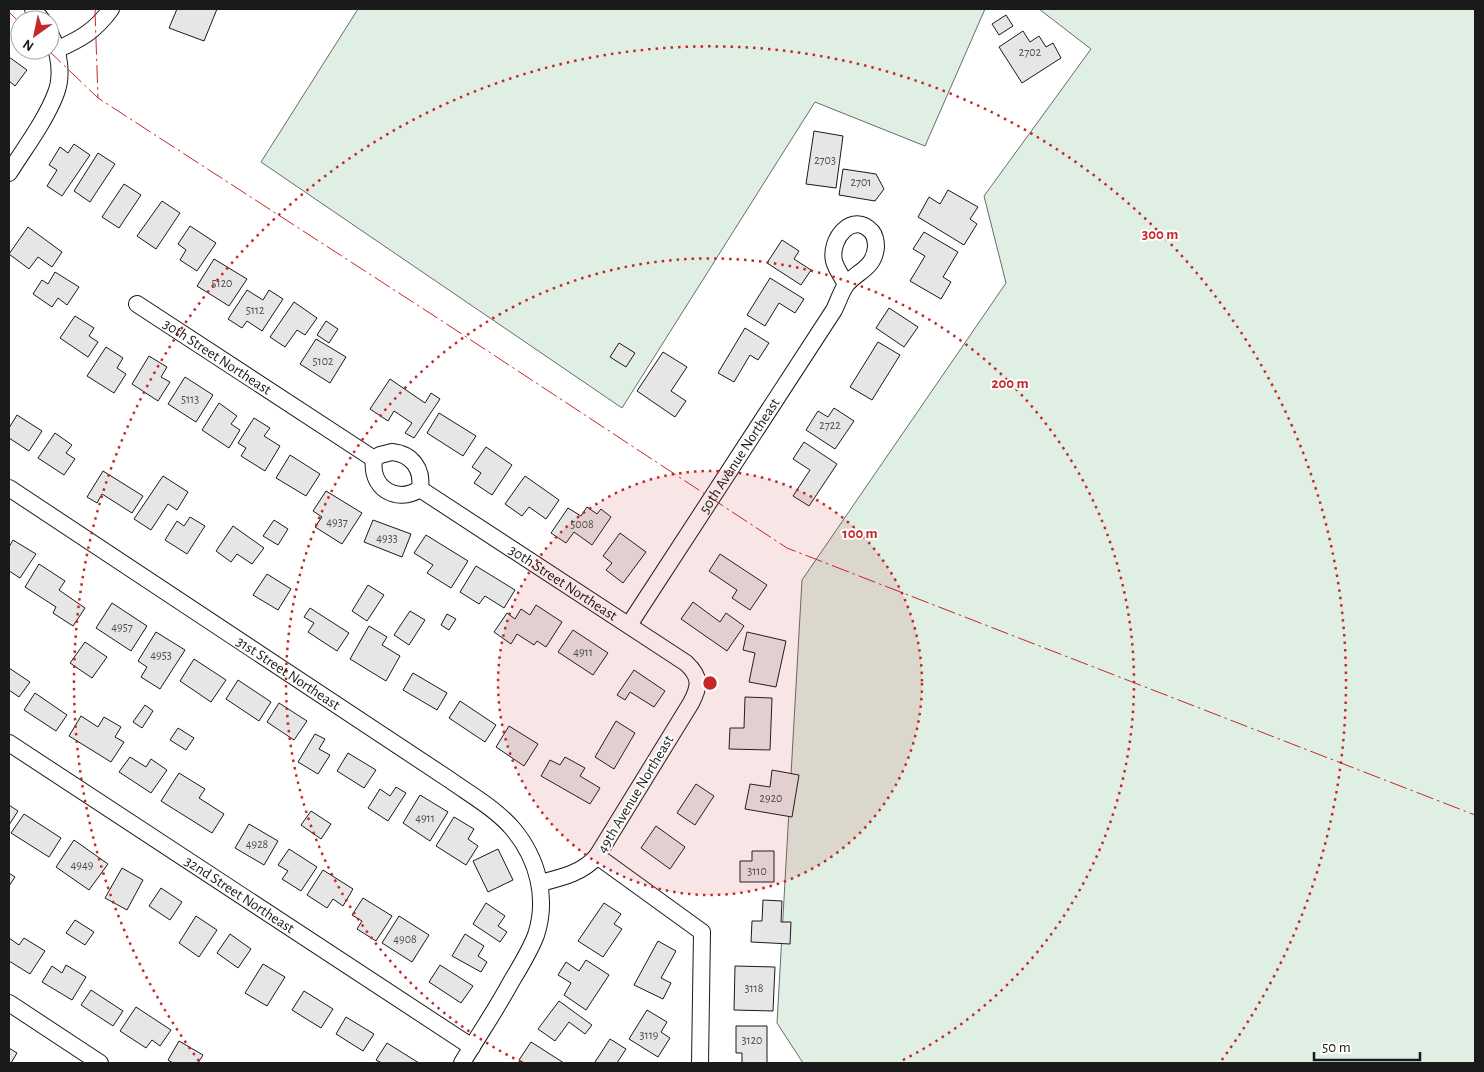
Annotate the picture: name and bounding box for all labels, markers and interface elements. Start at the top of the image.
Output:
north arrow [10,10,60,60]
text: N [21,37,36,54]
house number: 2702 [1019,46,1042,58]
house number: 2703 [814,154,836,166]
house number: 2701 [851,176,871,188]
text: 300 m [1142,227,1178,242]
house number: 5120 [212,277,232,289]
house number: 5112 [246,304,265,316]
street label: 30th Street Northeast [160,316,274,398]
house number: 5102 [313,355,334,367]
text: 200 m [991,376,1029,391]
house number: 5113 [181,393,199,405]
street label: 50th Avenue Northeast [697,395,783,516]
house number: 2722 [819,419,841,431]
house number: 4937 [326,516,348,528]
house number: 5008 [570,518,594,530]
text: 100 m [842,526,878,541]
house number: 4933 [376,532,398,544]
street label: 30th Street Northeast [506,542,620,624]
house number: 4957 [111,621,133,633]
street label: 31st Street Northeast [233,634,343,713]
house number: 4911 [573,646,593,658]
house number: 4953 [150,649,172,661]
centre of rings [701,674,719,692]
street label: 49th Avenue Northeast [594,733,677,856]
house number: 2920 [760,792,782,804]
house number: 4911 [415,812,435,824]
house number: 4928 [246,838,269,850]
street label: 32nd Street Northeast [182,854,297,936]
house number: 4949 [71,859,94,871]
house number: 3110 [747,865,767,877]
house number: 4908 [393,933,417,945]
house number: 3118 [745,982,764,994]
house number: 3119 [640,1029,659,1041]
scale bar [1314,1030,1420,1062]
house number: 3120 [742,1034,762,1046]
text: 50 m [1322,1040,1351,1055]

